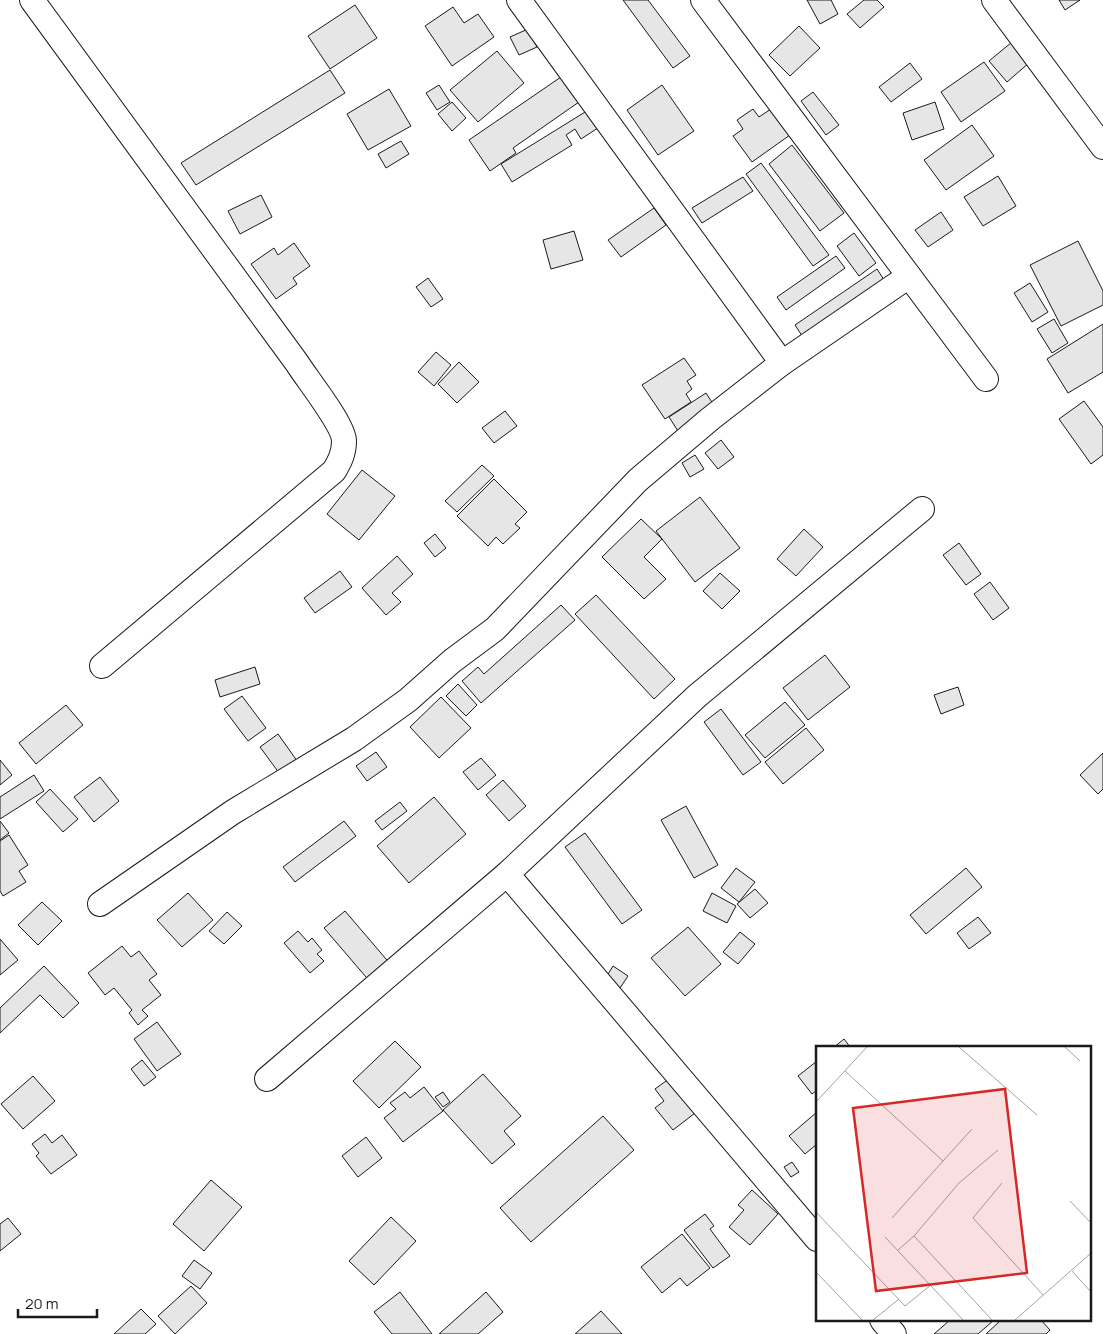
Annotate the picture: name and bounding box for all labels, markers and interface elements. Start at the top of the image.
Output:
inset map [816,1046,1090,1322]
scale bar [18,1286,96,1318]
text: 20 m [25,1293,58,1314]

